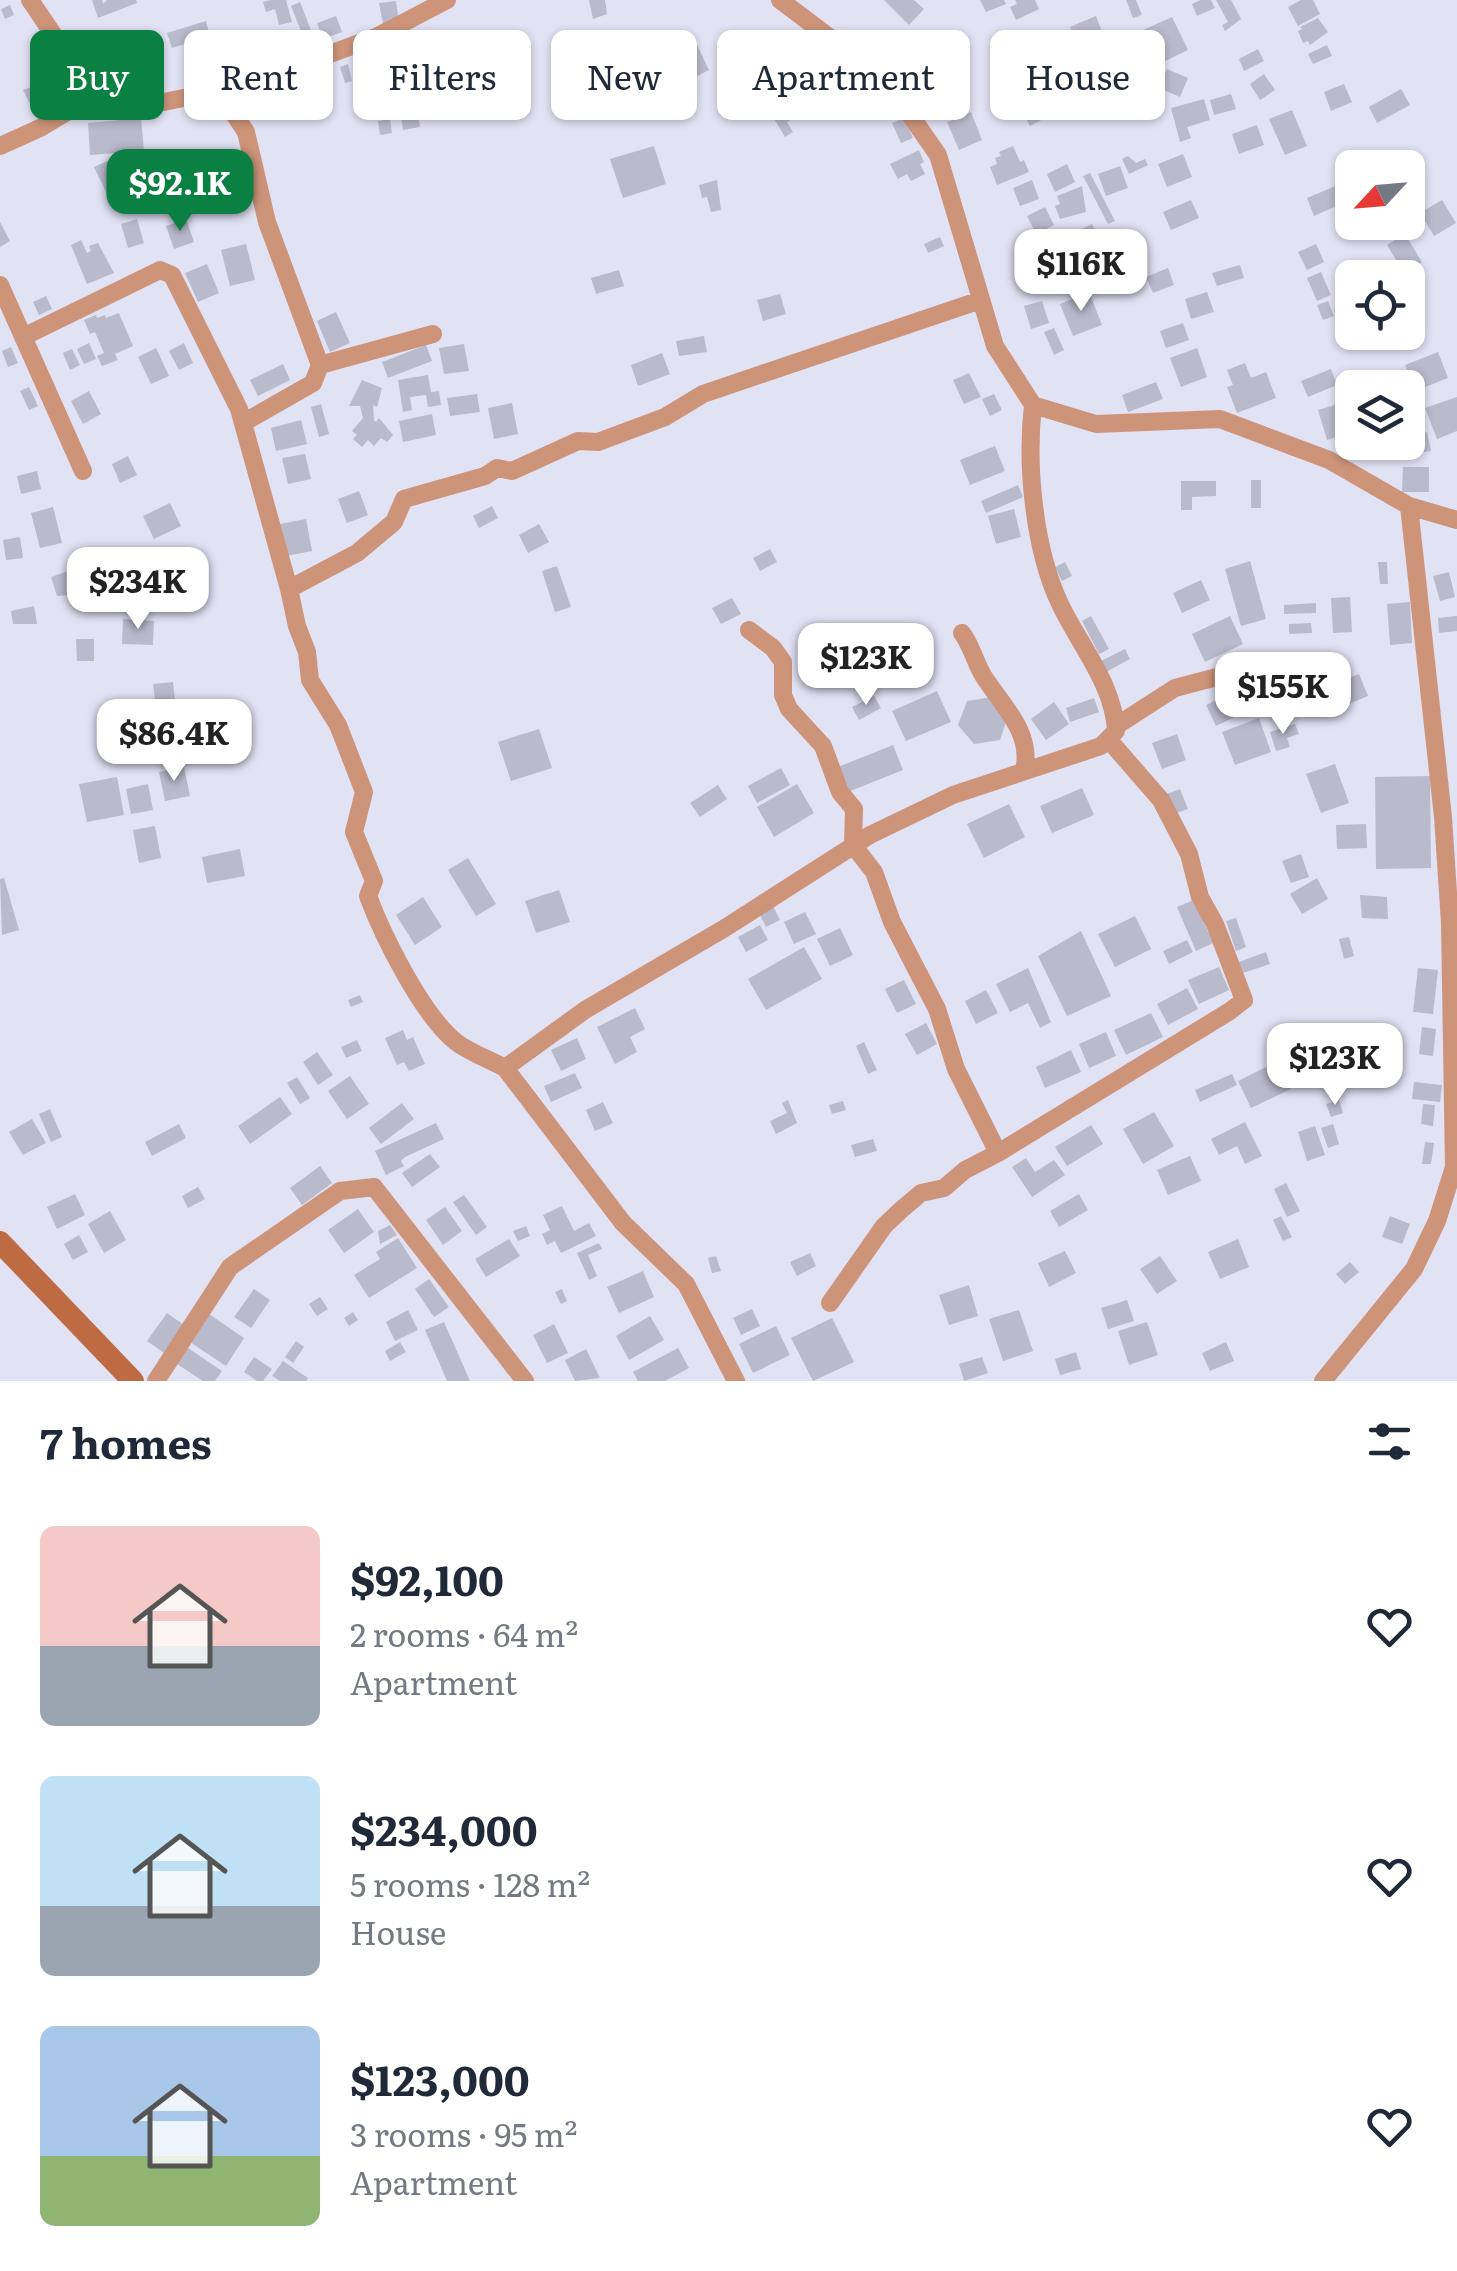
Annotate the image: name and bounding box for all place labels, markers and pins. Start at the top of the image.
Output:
pin: $92.1K [99,149,261,234]
pin: $116K [1011,229,1151,314]
pin: $234K [68,547,208,632]
pin: $123K [796,623,936,708]
pin: $155K [1213,652,1353,737]
pin: $86.4K [93,699,255,784]
pin: $123K [1265,1023,1405,1108]

